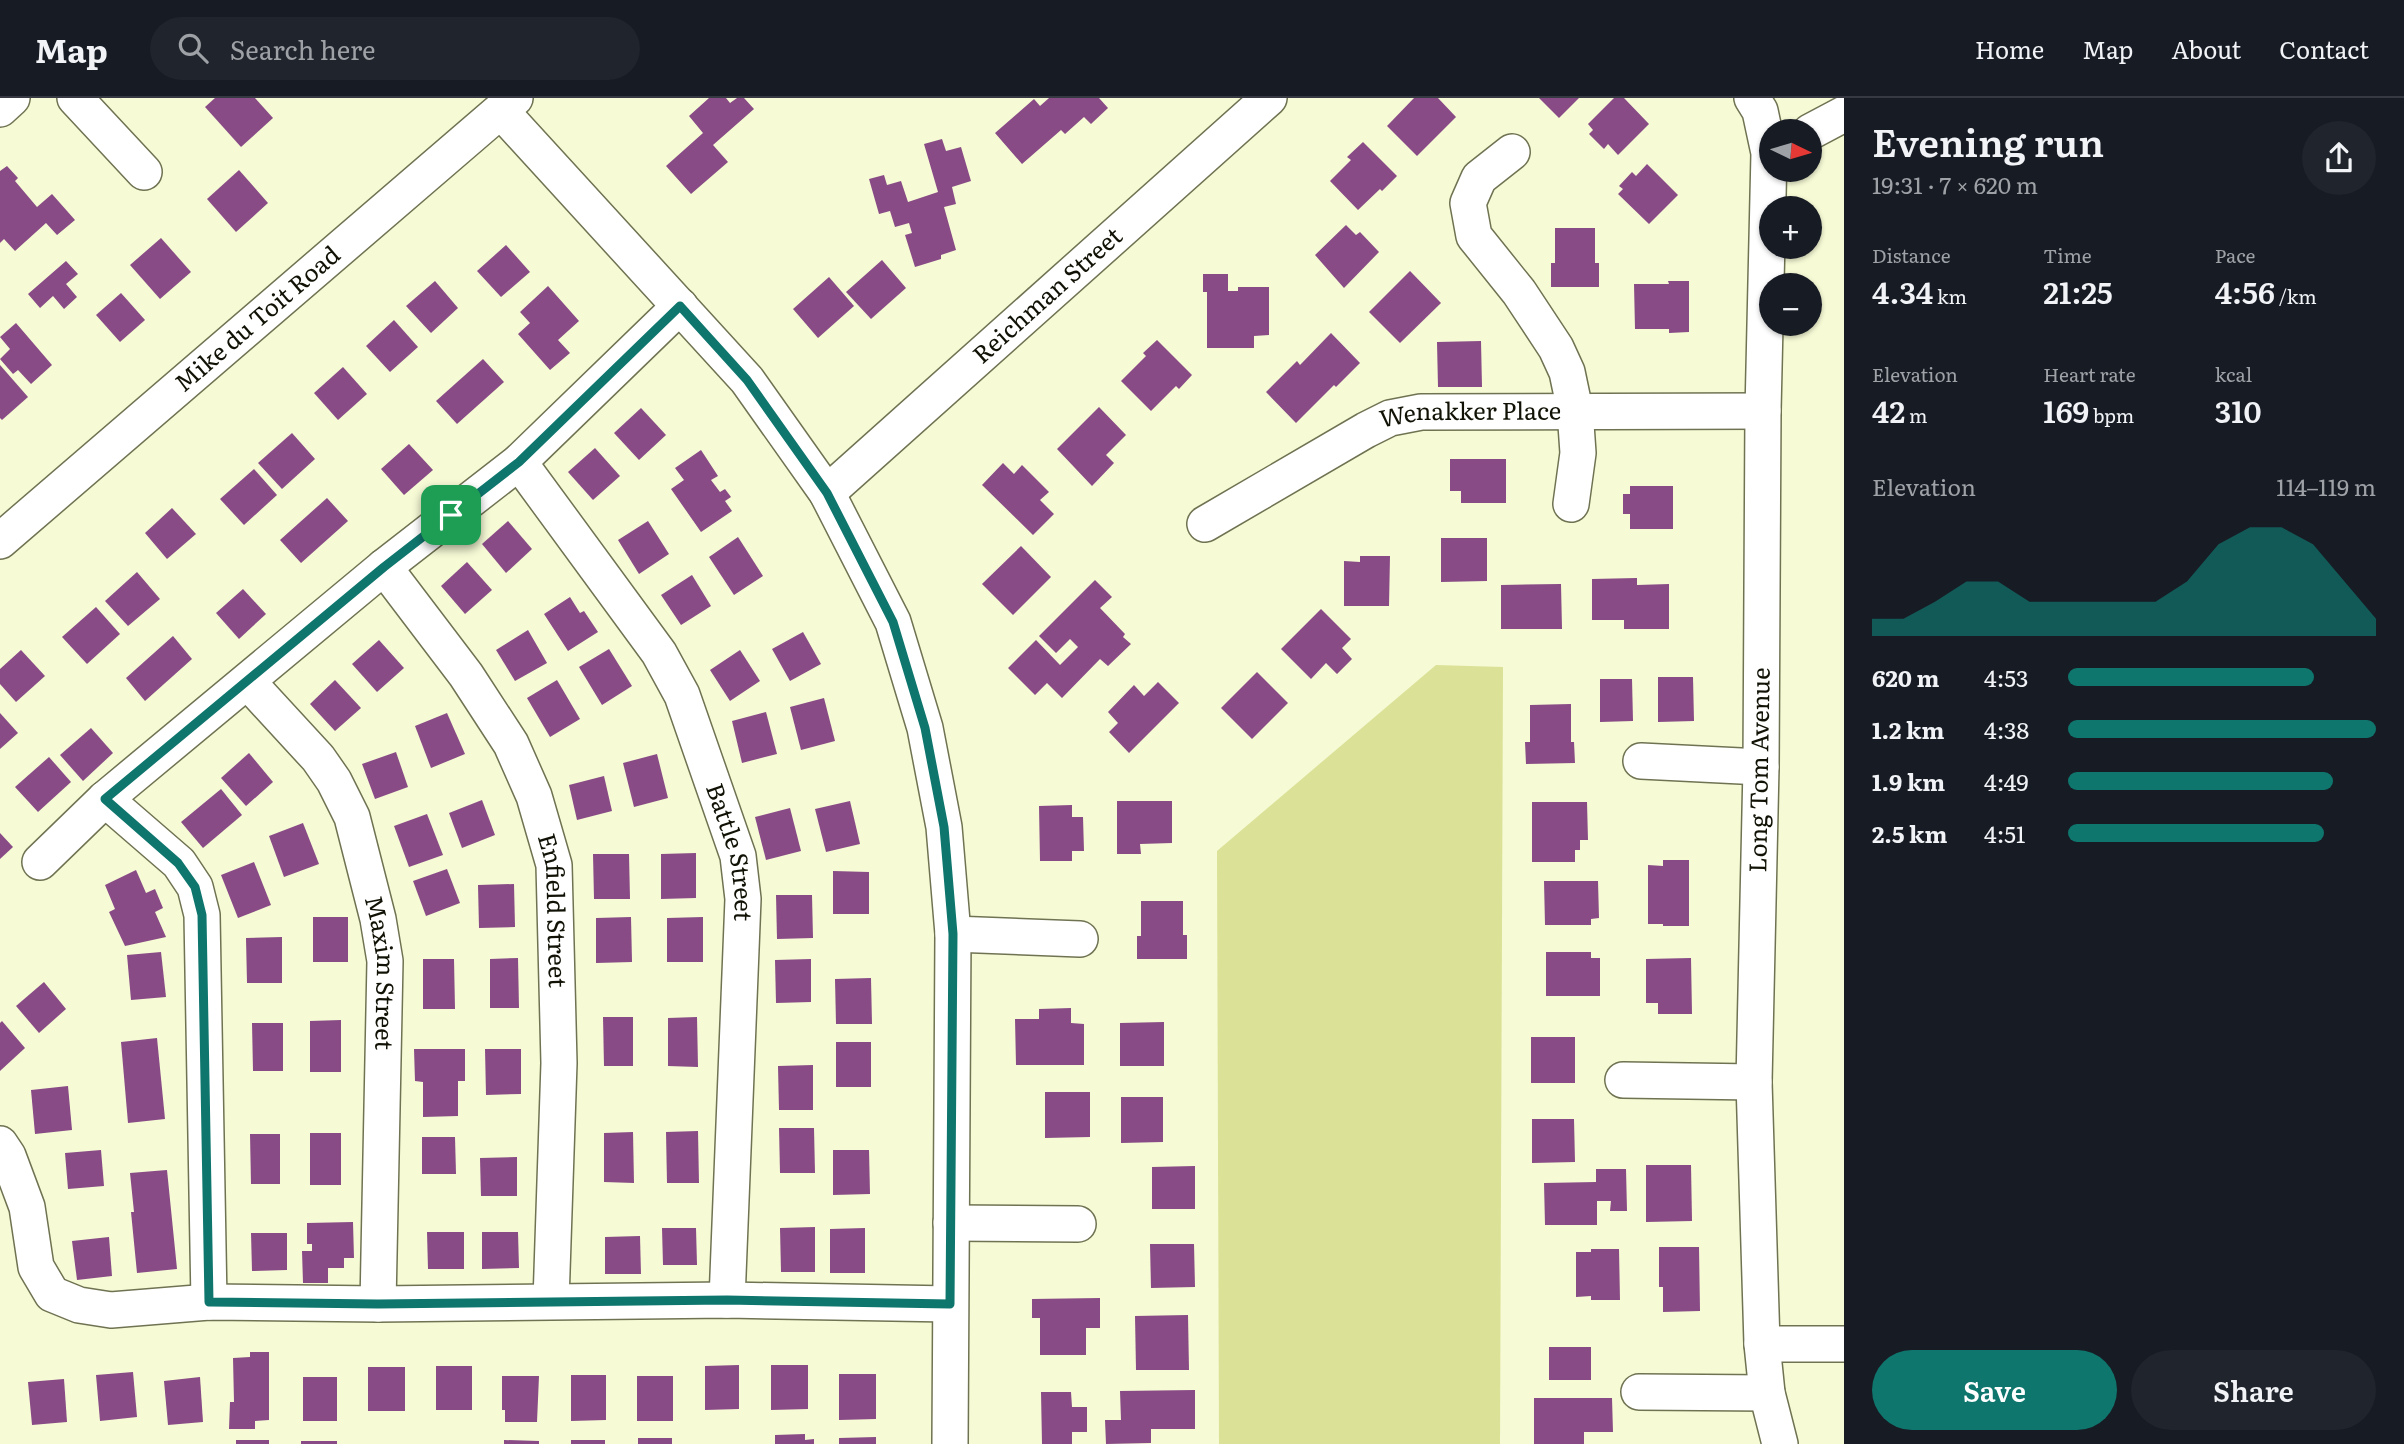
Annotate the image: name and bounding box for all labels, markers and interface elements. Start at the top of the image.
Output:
search box [150,17,640,80]
text: Map [35,24,108,73]
icon: search [174,29,212,67]
text: Search here [230,29,376,68]
text: Home [1975,31,2044,66]
text: Map [2082,31,2133,66]
text: About [2171,31,2241,66]
text: Contact [2279,31,2369,66]
text: Evening run [1872,112,2104,169]
north arrow [1759,119,1822,182]
map controls [1759,119,1822,336]
button: share [2302,121,2376,195]
text: 19:31 · 7 × 620 m [1872,167,2038,201]
button: + [1759,196,1822,259]
street label: Reichman Street [964,217,1129,370]
street label: Mike du Toit Road [166,236,347,398]
text: Distance [1872,241,1951,269]
text: Time [2043,241,2092,269]
text: Pace [2215,241,2255,269]
text: 4.34 [1872,269,1933,313]
text: 21:25 [2043,269,2113,313]
text: 4:56 [2215,269,2275,313]
button: − [1759,273,1822,336]
text: km [1933,282,1967,310]
text: /km [2275,282,2317,310]
text: Elevation [1872,360,1958,388]
text: Heart rate [2043,360,2136,388]
text: kcal [2215,360,2252,388]
text: 42 [1872,388,1905,432]
text: 169 [2043,388,2089,432]
text: 310 [2215,388,2262,432]
street label: Wenakker Place [1376,392,1561,435]
text: m [1905,401,1927,429]
text: bpm [2089,401,2134,429]
text: Elevation [1872,469,1976,503]
text: 114–119 m [2276,469,2376,503]
pin [421,485,481,545]
icon: arrive [432,496,470,534]
text: 620 m [1872,660,1939,694]
text: 4:53 [1984,660,2028,694]
street label: Long Tom Avenue [1738,667,1777,873]
text: 1.2 km [1872,712,1944,746]
text: 4:38 [1984,712,2029,746]
text: 1.9 km [1872,764,1945,798]
text: 4:49 [1984,764,2029,798]
street label: Battle Street [699,778,763,922]
text: 2.5 km [1872,816,1947,850]
text: 4:51 [1984,816,2025,850]
street label: Enfield Street [531,829,577,988]
street label: Maxim Street [358,891,405,1051]
button: Save [1872,1350,2117,1430]
button: Share [2131,1350,2376,1430]

